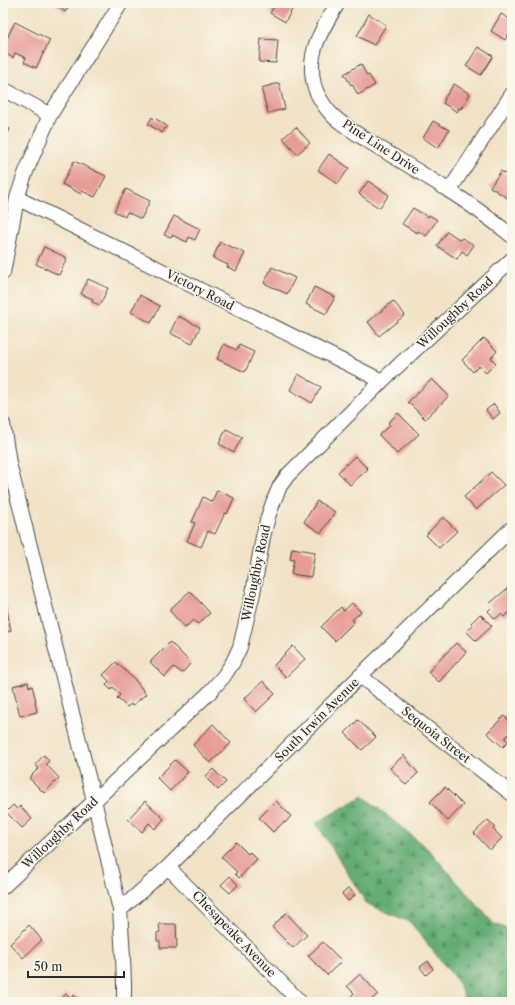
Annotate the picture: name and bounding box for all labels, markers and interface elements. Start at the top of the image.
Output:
street label: Pine Line Drive [340,116,423,177]
street label: Victory Road [163,266,237,313]
street label: Willoughby Road [413,273,496,352]
street label: Willoughby Road [238,522,273,624]
street label: South Irwin Avenue [271,674,362,765]
street label: Sequoia Street [399,703,474,767]
street label: Willoughby Road [18,793,101,872]
street label: Chesapeake Avenue [189,887,280,980]
scale bar [28,953,124,979]
text: 50 m [34,959,63,974]

